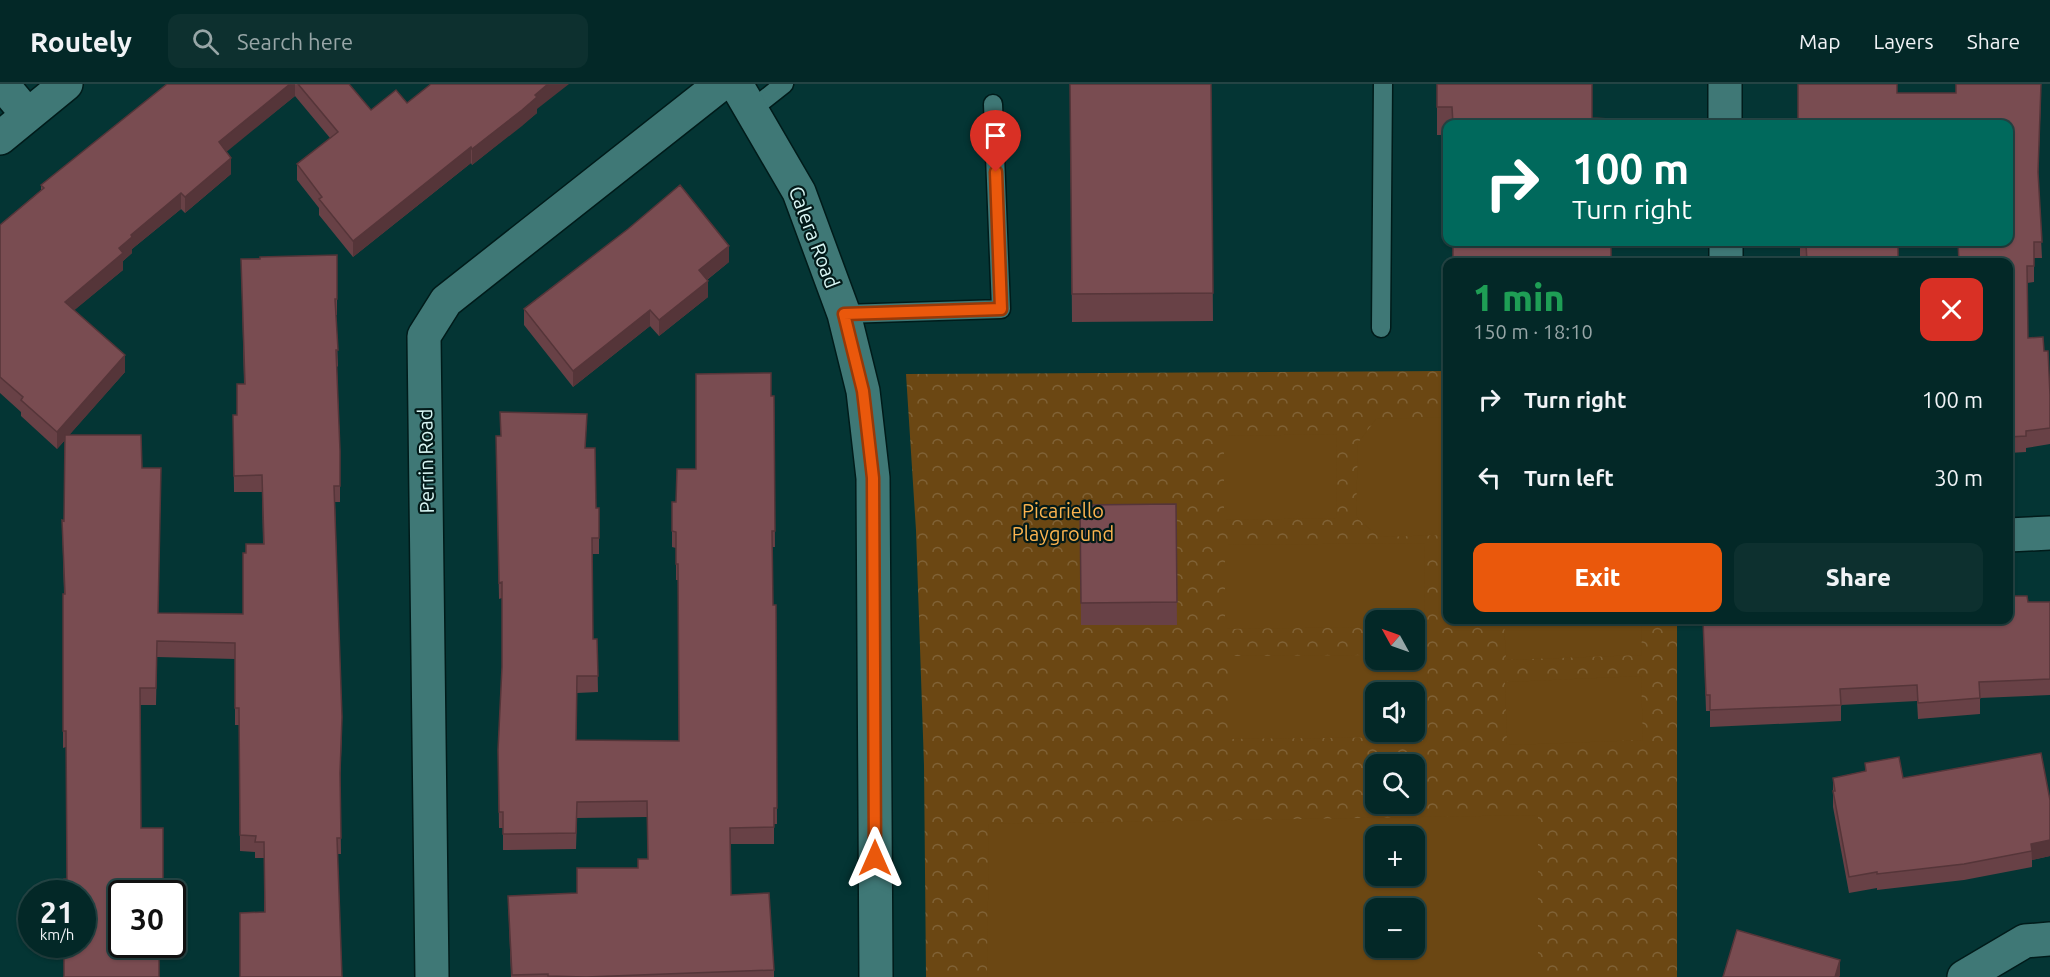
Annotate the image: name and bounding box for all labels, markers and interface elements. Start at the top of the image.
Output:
search box [168,14,588,68]
icon: search [189,25,222,58]
text: Routely [30,26,132,57]
text: Search here [237,29,353,54]
text: Map [1799,29,1840,53]
text: Layers [1873,29,1934,53]
text: Share [1967,29,2020,53]
pin [970,110,1021,172]
icon: arrive [979,119,1012,152]
icon: right [1473,144,1551,222]
text: 100 m [1572,145,1689,192]
street label: Calera Road [784,183,844,291]
text: Turn right [1572,194,1692,224]
text: 1 min [1473,277,1565,318]
button: close [1920,278,1983,341]
text: 150 m · 18:10 [1473,320,1593,343]
icon: right [1473,383,1506,416]
text: Turn right [1524,387,1626,412]
text: 100 m [1922,387,1983,412]
street label: Perrin Road [413,408,438,514]
icon: left [1473,461,1506,494]
text: Turn left [1524,465,1614,490]
text: 30 m [1934,465,1983,490]
park label: Picariello Playground [1012,499,1114,545]
button: Exit [1473,543,1722,612]
button: Share [1734,543,1983,612]
north arrow [1365,610,1425,670]
map controls [1365,610,1425,958]
button: sound [1365,682,1425,742]
button: search [1365,754,1425,814]
position arrow [843,826,907,890]
button: + [1365,826,1425,886]
speed limit sign: 30 [108,880,186,958]
text: 21 [40,895,74,929]
button: − [1365,898,1425,958]
text: km/h [40,926,74,943]

